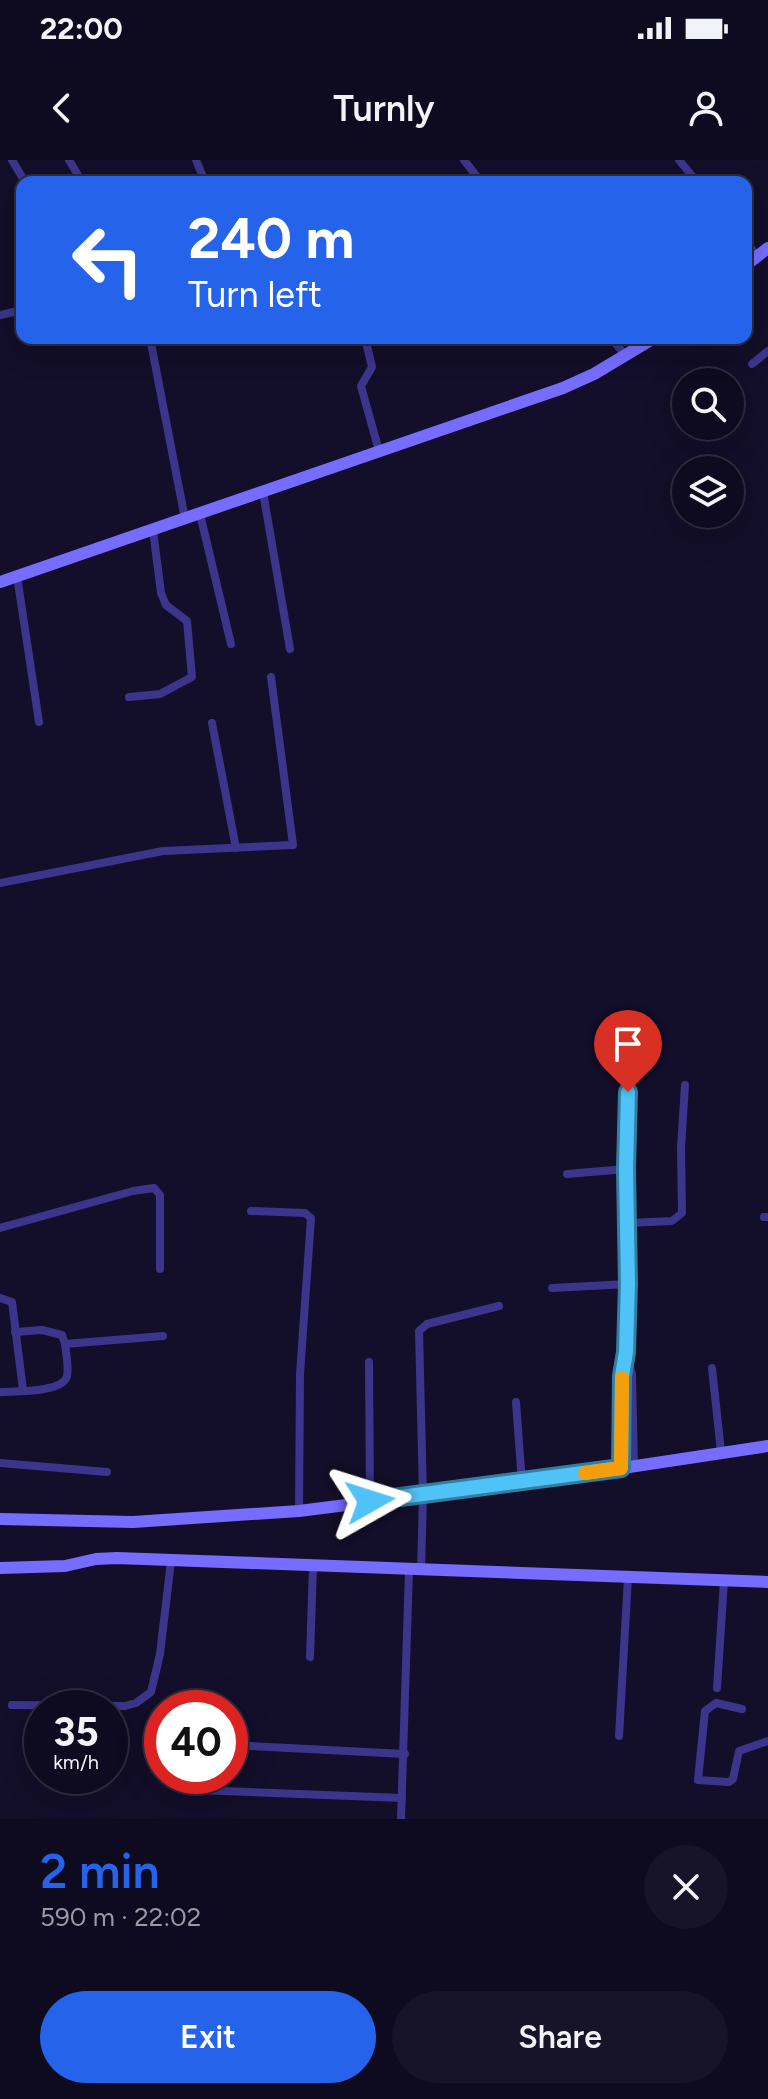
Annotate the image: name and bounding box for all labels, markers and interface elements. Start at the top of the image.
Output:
text: 22:00 [40,10,123,47]
icon: back [40,86,84,130]
icon: person [684,86,728,130]
text: Turnly [333,87,435,130]
text: 240 m [188,205,354,272]
icon: left [56,208,160,312]
text: Turn left [188,273,322,316]
map controls [672,368,744,528]
button: search [672,368,744,440]
button: layers [672,456,744,528]
pin [594,1010,662,1092]
icon: arrive [606,1022,650,1066]
position arrow [328,1459,412,1543]
speed limit sign: 40 [144,1690,248,1794]
text: 35 [53,1708,99,1756]
text: km/h [53,1750,99,1774]
text: 2 min [40,1842,160,1900]
button: close [644,1845,728,1929]
text: 590 m · 22:02 [40,1901,201,1933]
button: Exit [40,1991,376,2083]
button: Share [392,1991,728,2083]

